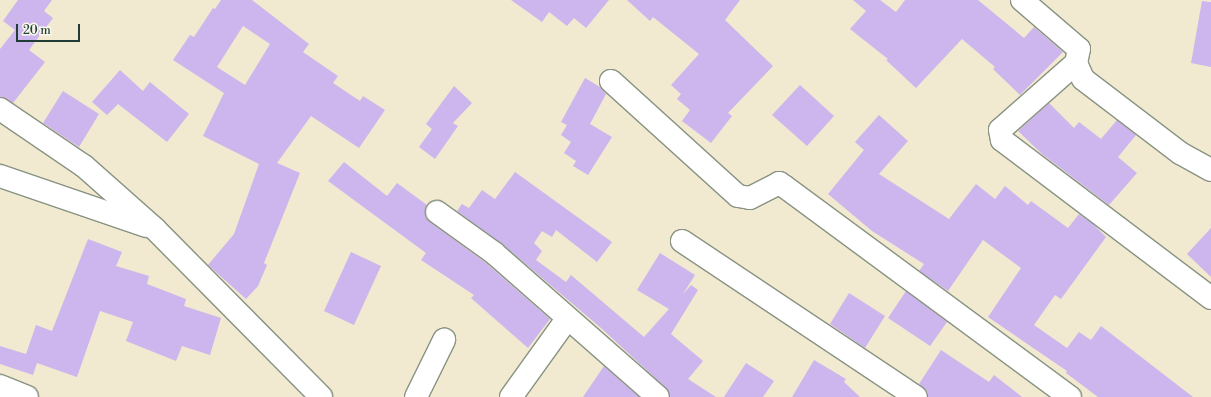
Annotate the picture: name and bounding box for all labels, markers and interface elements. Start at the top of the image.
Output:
scale bar [18,16,82,42]
text: 20 m [23,23,51,38]

